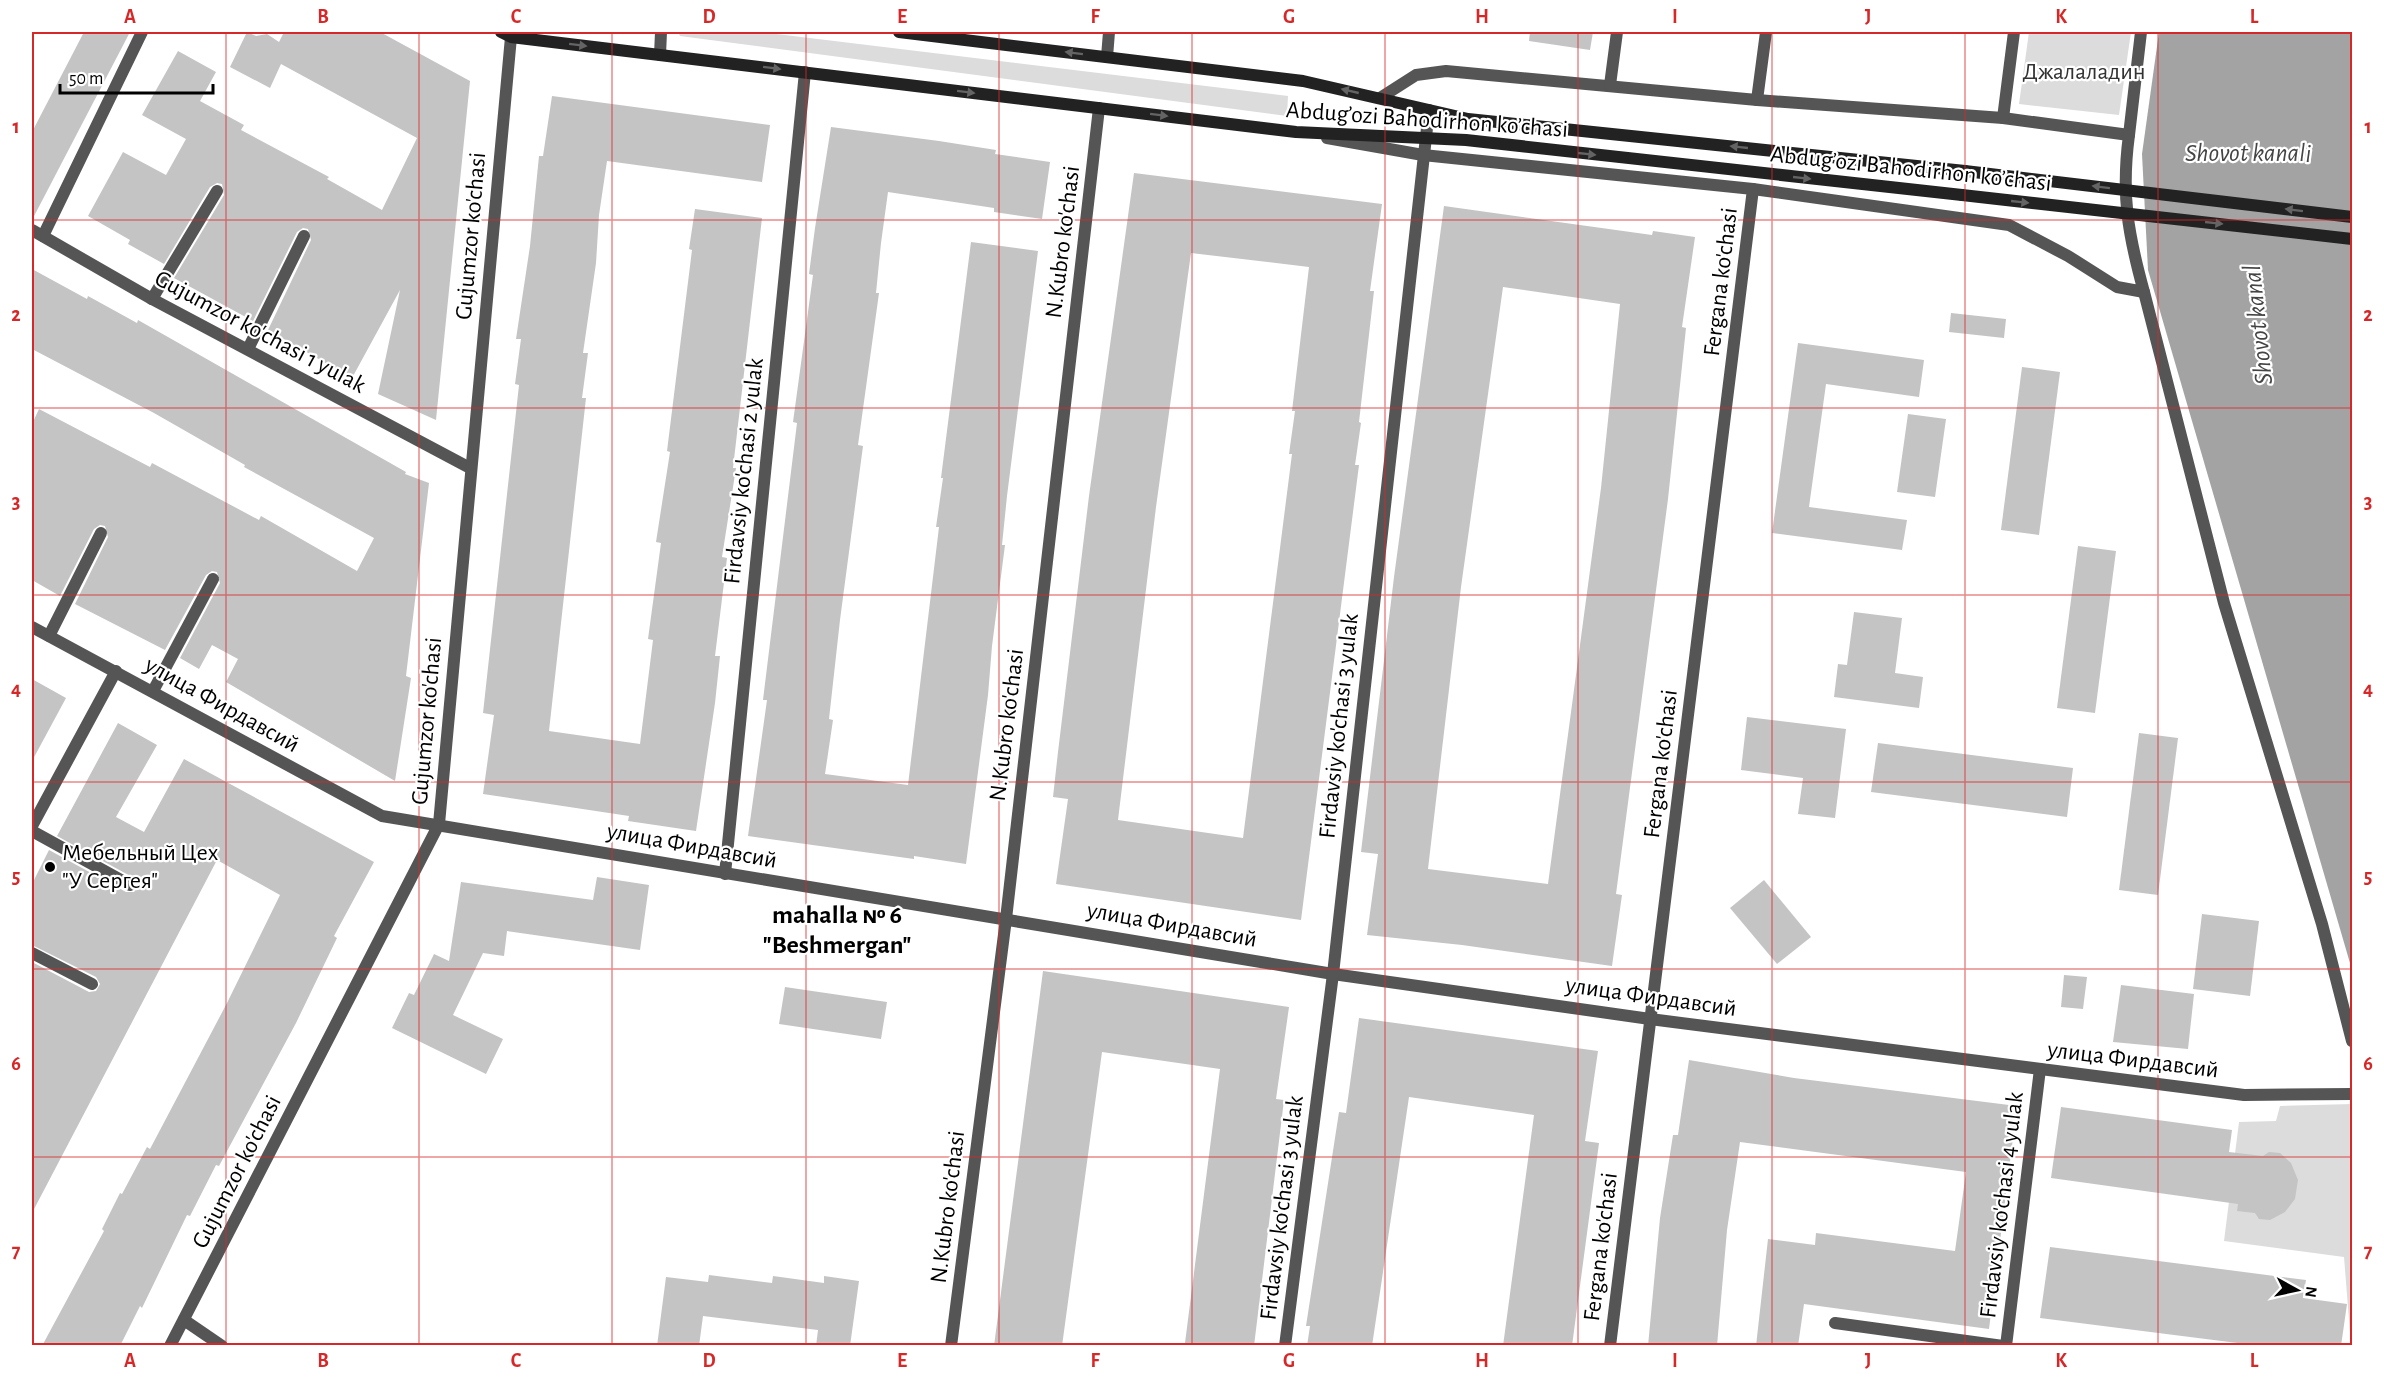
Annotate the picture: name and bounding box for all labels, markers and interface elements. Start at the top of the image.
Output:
text: A [124,7,136,27]
text: B [317,7,329,27]
text: C [511,7,522,27]
text: D [702,7,716,27]
text: E [897,7,907,27]
text: F [1090,7,1100,27]
text: G [1283,7,1295,27]
text: H [1475,7,1489,27]
text: I [1672,7,1678,27]
text: J [1865,7,1871,27]
text: K [2055,7,2067,27]
text: L [2250,7,2259,27]
one-way arrow [569,40,588,50]
one-way arrow [1064,48,1083,57]
scale bar [60,57,213,95]
park label: Джалаладин [2022,60,2146,84]
one-way arrow [763,63,782,73]
text: 50 m [69,70,103,88]
one-way arrow [1341,86,1359,96]
one-way arrow [956,87,975,96]
street label: Abdug’ozi Bahodirhon ko’chasi [1285,98,1569,142]
one-way arrow [1150,111,1169,120]
text: 1 [12,117,20,137]
text: 1 [2364,117,2372,137]
water label: Shovot kanali [2185,140,2311,166]
one-way arrow [1730,142,1749,152]
street label: Abdug’ozi Bahodirhon ko’chasi [1769,142,2053,196]
one-way arrow [1578,149,1597,159]
street label: Gujumzor ko'chasi [452,151,490,321]
street label: N.Kubro ko'chasi [1042,164,1084,320]
one-way arrow [1792,173,1811,182]
one-way arrow [2091,182,2110,192]
one-way arrow [2011,197,2030,207]
one-way arrow [2285,205,2304,215]
street label: Fergana ko'chasi [1700,206,1742,358]
one-way arrow [2204,218,2223,228]
water label: Shovot kanal [2239,264,2277,386]
street label: Gujumzor ko'chasi 1 yulak [151,266,369,398]
text: 2 [11,305,21,325]
text: 2 [2363,305,2373,325]
street label: Firdavsiy ko'chasi 2 yulak [720,357,768,585]
text: 3 [12,492,20,512]
text: 3 [2364,492,2372,512]
street label: Firdavsiy ko'chasi 3 yulak [1315,612,1363,840]
street label: Gujumzor ko'chasi [408,636,446,806]
street label: N.Kubro ko'chasi [986,647,1028,803]
street label: улица Фирдавсий [140,652,303,757]
text: 4 [11,679,21,699]
text: 4 [2363,679,2373,699]
street label: Fergana ko'chasi [1640,688,1682,840]
street label: улица Фирдавсий [604,819,779,873]
place label: Мебельный Цех "У Сергея" [62,841,219,893]
marker: Мебельный Цех "У Сергея" [43,860,57,874]
text: 5 [12,867,20,887]
text: 5 [2364,867,2372,887]
street label: улица Фирдавсий [1084,898,1259,952]
district label: mahalla № 6 "Beshmergan" [763,902,911,958]
street label: улица Фирдавсий [1563,973,1738,1021]
street label: улица Фирдавсий [2045,1037,2220,1082]
text: 6 [11,1054,21,1074]
text: 6 [2363,1054,2373,1074]
street label: Firdavsiy ko'chasi 4 yulak [1976,1090,2028,1319]
street label: Gujumzor ko'chasi [188,1092,286,1252]
street label: Firdavsiy ko'chasi 3 yulak [1256,1094,1308,1322]
street label: N.Kubro ko'chasi [927,1129,969,1285]
street label: Fergana ko'chasi [1580,1171,1622,1323]
text: 7 [12,1241,21,1261]
text: 7 [2364,1241,2373,1261]
north arrow [2267,1260,2327,1320]
text: N [2302,1285,2320,1299]
text: A [124,1351,136,1371]
text: B [317,1351,329,1371]
text: C [511,1351,522,1371]
text: D [702,1351,716,1371]
text: E [897,1351,907,1371]
text: F [1090,1351,1100,1371]
text: G [1283,1351,1295,1371]
text: H [1475,1351,1489,1371]
text: I [1672,1351,1678,1371]
text: J [1865,1351,1871,1371]
text: K [2055,1351,2067,1371]
text: L [2250,1351,2259,1371]

